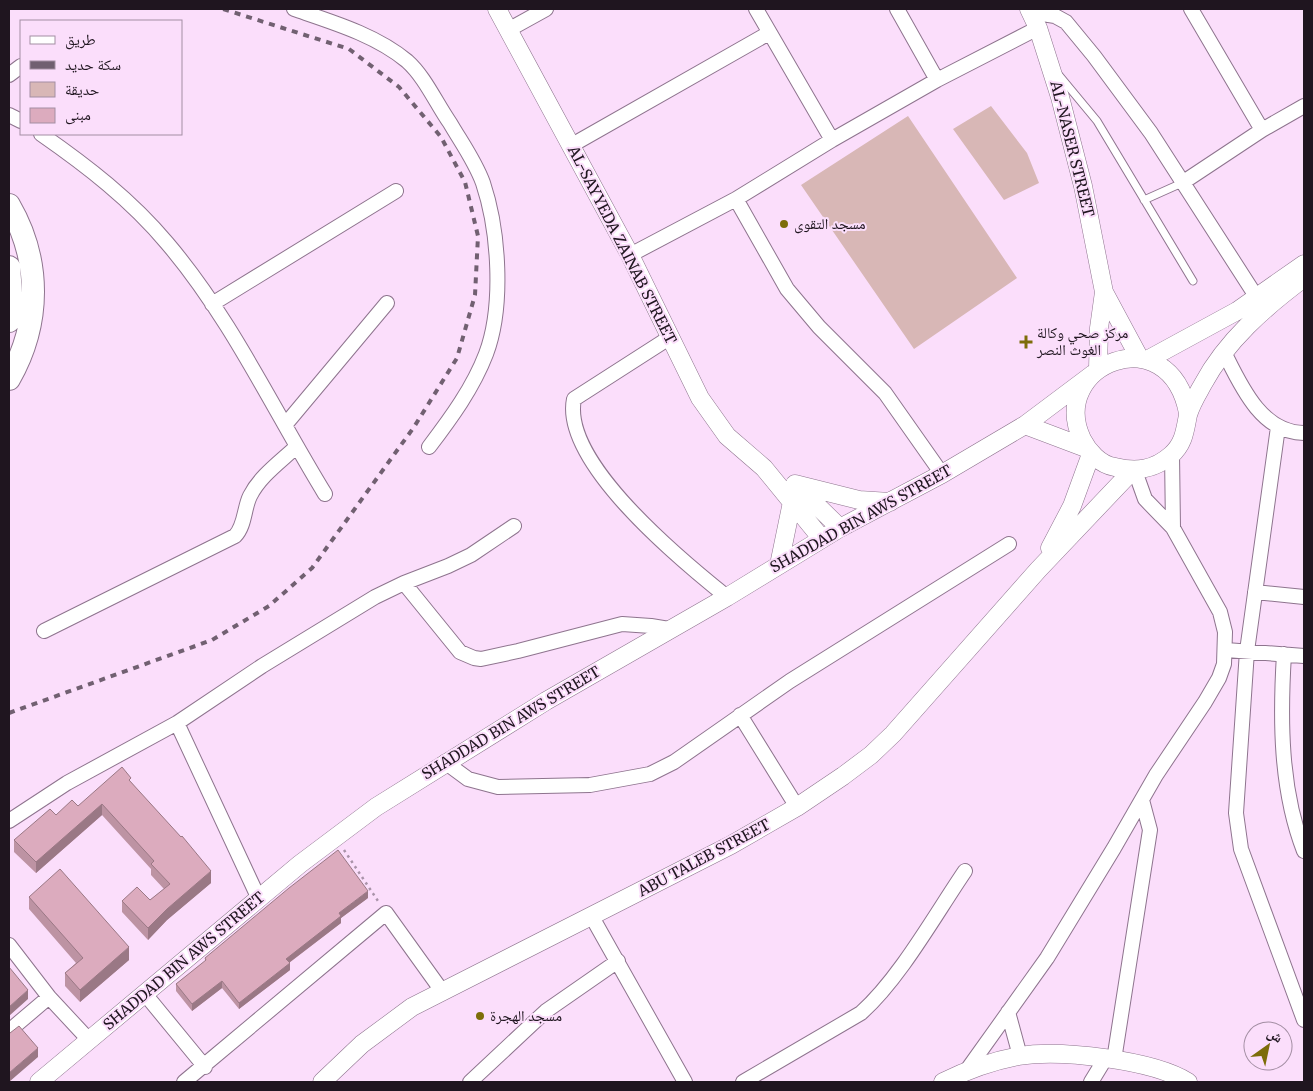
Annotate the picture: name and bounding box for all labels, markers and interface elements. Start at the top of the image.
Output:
legend [20,20,182,135]
text: طريق [65,30,96,50]
text: سكة حديد [65,55,121,74]
street label: AL-NASER STREET [1046,78,1099,220]
text: حديقة [65,80,100,99]
text: مبنى [65,105,91,125]
street label: AL-SAYYEDA ZAINAB STREET [564,142,681,348]
place label: مسجد التقوى [794,214,866,234]
marker: مسجد التقوى [778,218,790,230]
place label: مركز صحي وكالة الغوث النصر [1036,323,1129,359]
marker: مركز صحي وكالة الغوث النصر [1019,335,1033,349]
street label: SHADDAD BIN AWS STREET [767,460,955,577]
street label: SHADDAD BIN AWS STREET [418,661,604,783]
street label: ABU TALEB STREET [634,814,774,901]
street label: SHADDAD BIN AWS STREET [99,887,269,1034]
place label: مسجد الهجرة [490,1006,562,1025]
marker: مسجد الهجرة [474,1010,486,1022]
north arrow [1243,1021,1293,1071]
text: ش [1264,1024,1286,1047]

